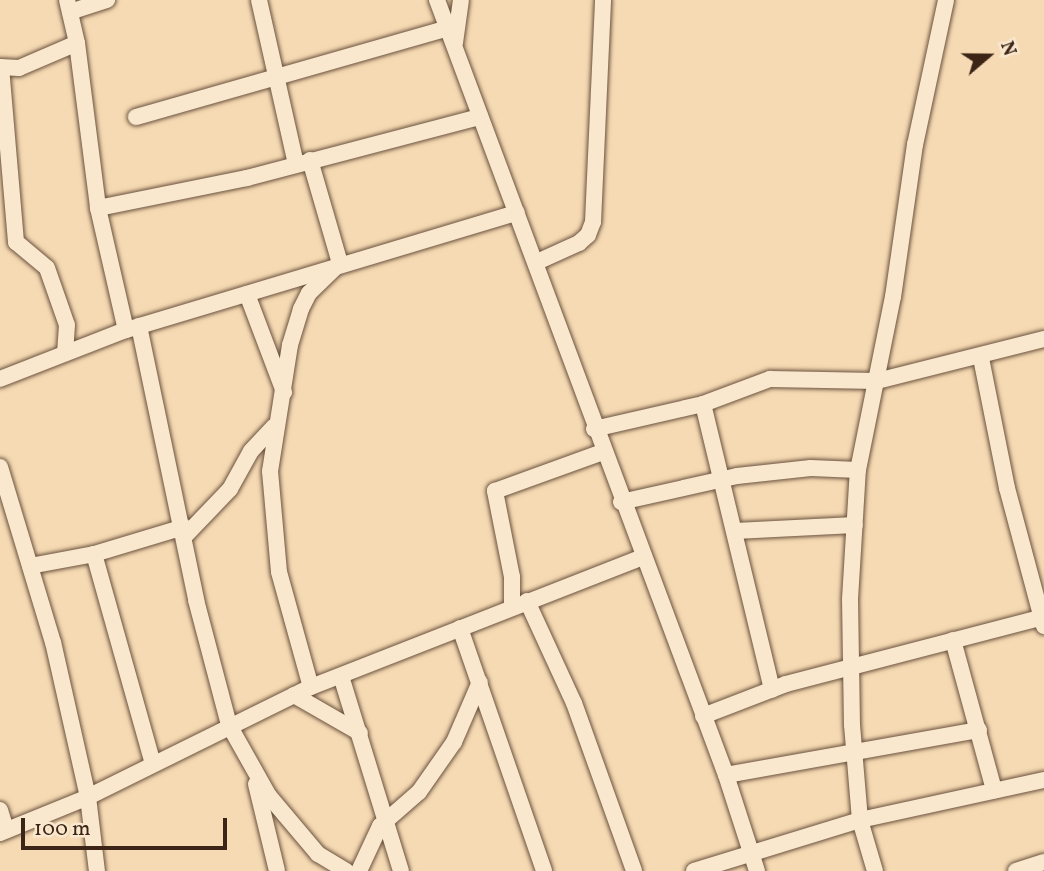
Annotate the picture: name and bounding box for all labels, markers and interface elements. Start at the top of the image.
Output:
north arrow [953,21,1023,91]
text: N [993,38,1022,60]
scale bar [24,804,231,848]
text: 100 m [34,815,91,844]

